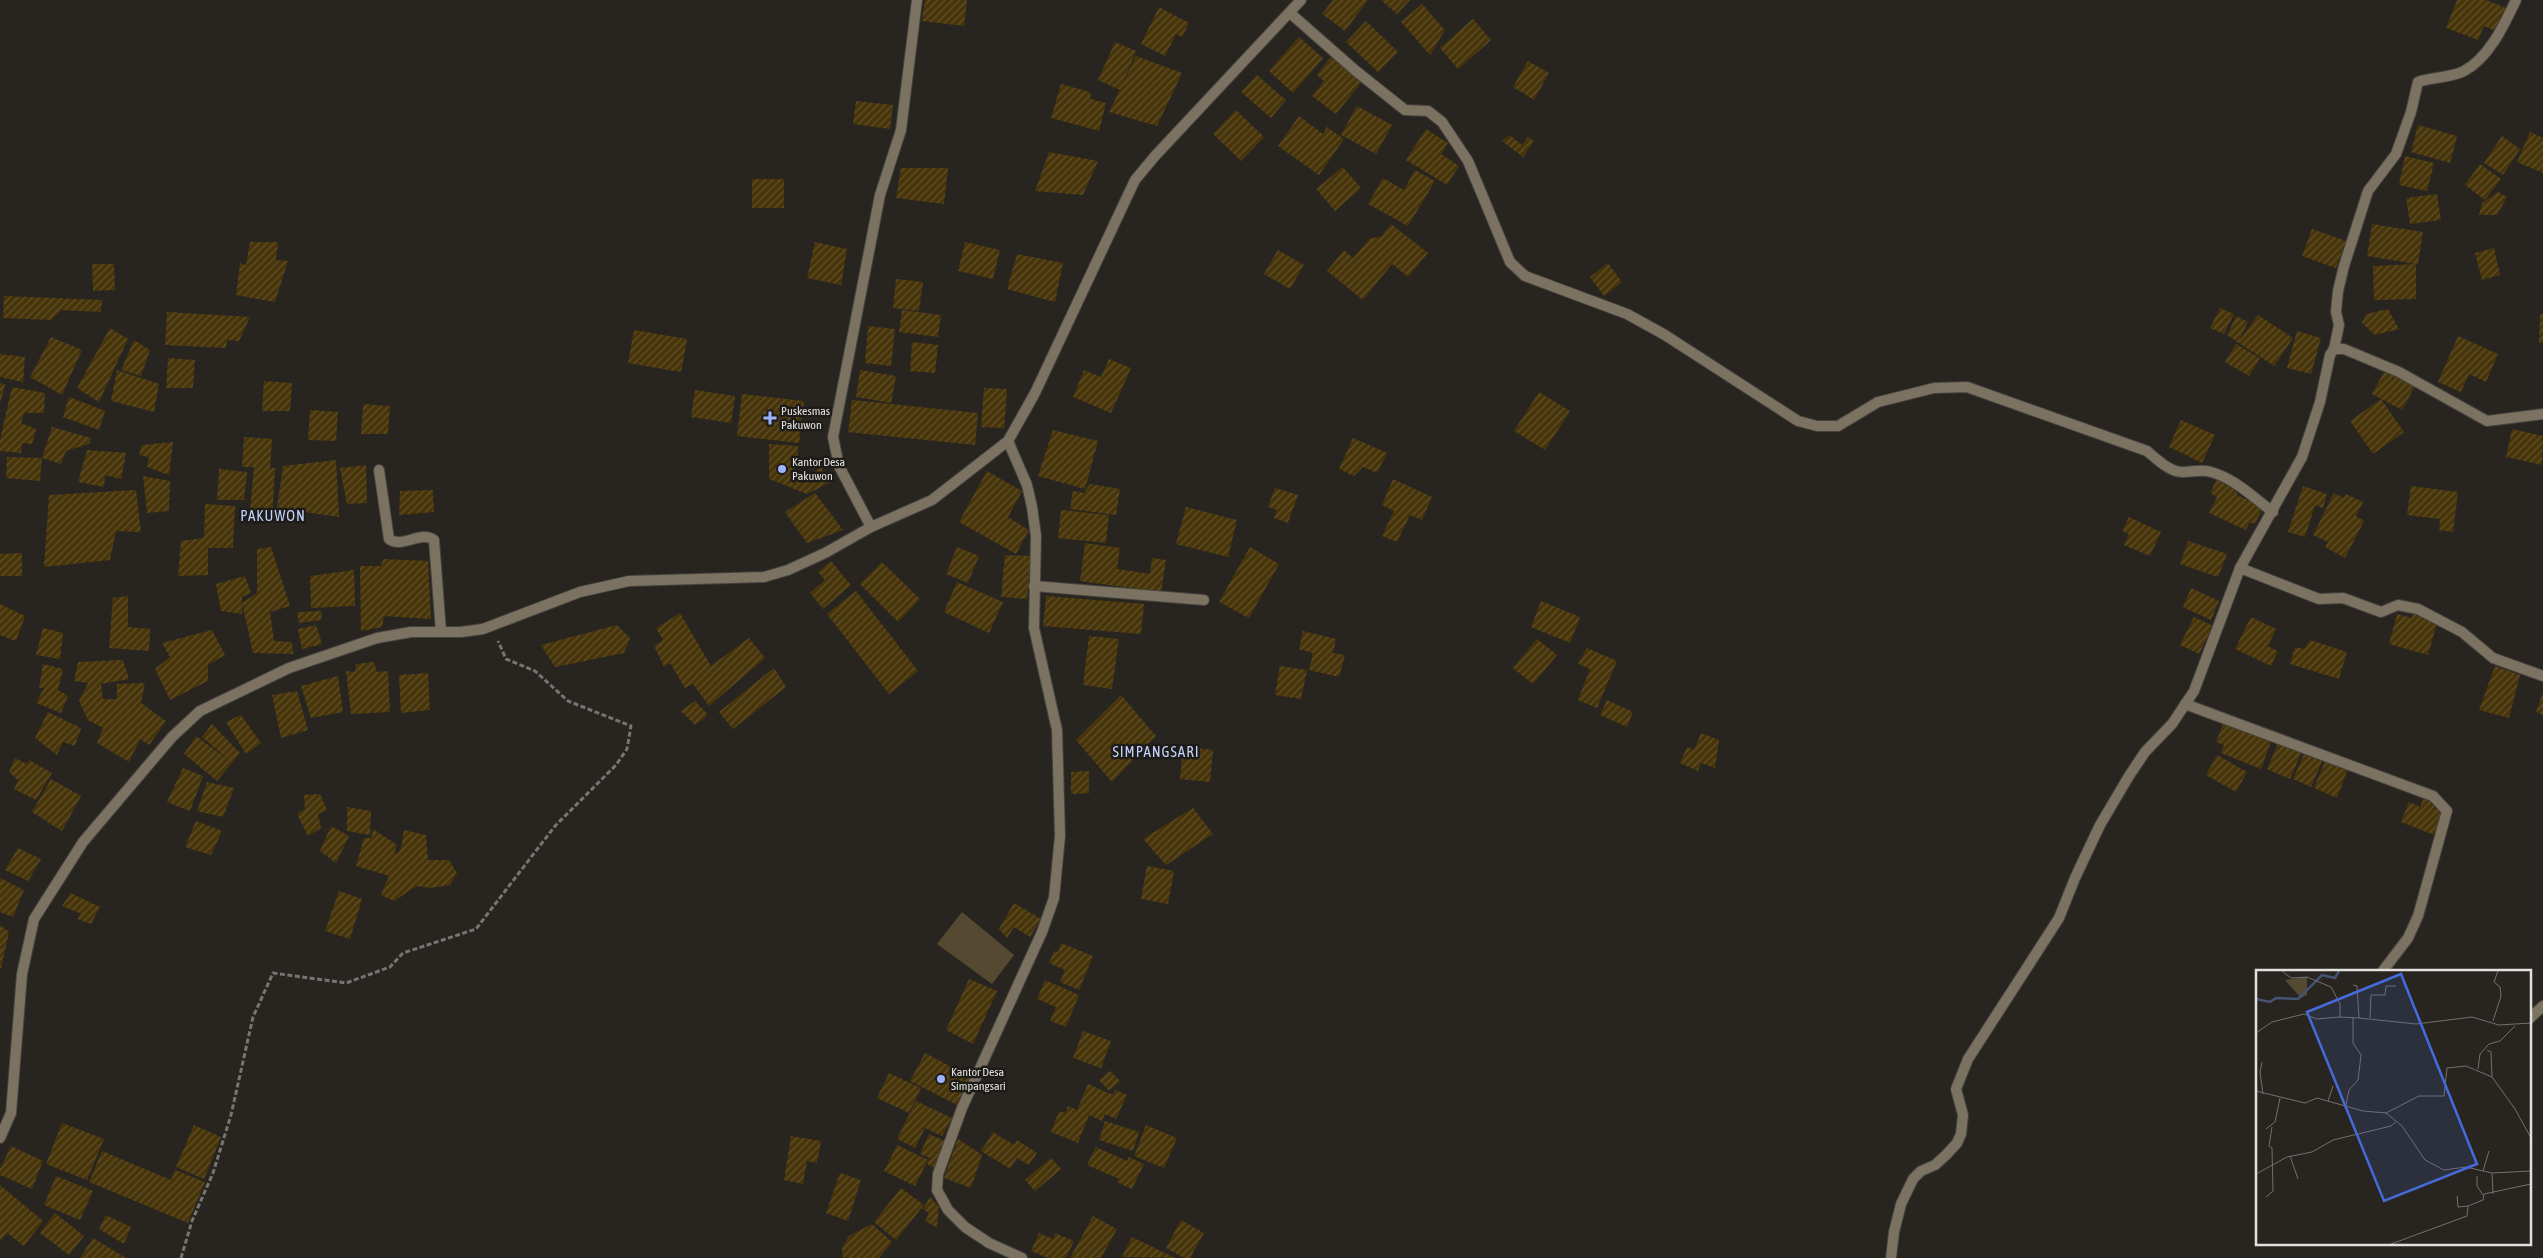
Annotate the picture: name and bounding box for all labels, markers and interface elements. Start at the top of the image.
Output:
place label: Puskesmas Pakuwon [781,404,830,432]
marker: Puskesmas Pakuwon [763,411,777,425]
place label: Kantor Desa Pakuwon [792,455,845,483]
marker: Kantor Desa Pakuwon [776,463,788,475]
district label: PAKUWON [240,507,306,524]
district label: SIMPANGSARI [1112,743,1200,760]
inset map [2256,970,2530,1246]
place label: Kantor Desa Simpangsari [951,1065,1006,1093]
marker: Kantor Desa Simpangsari [935,1073,947,1085]

